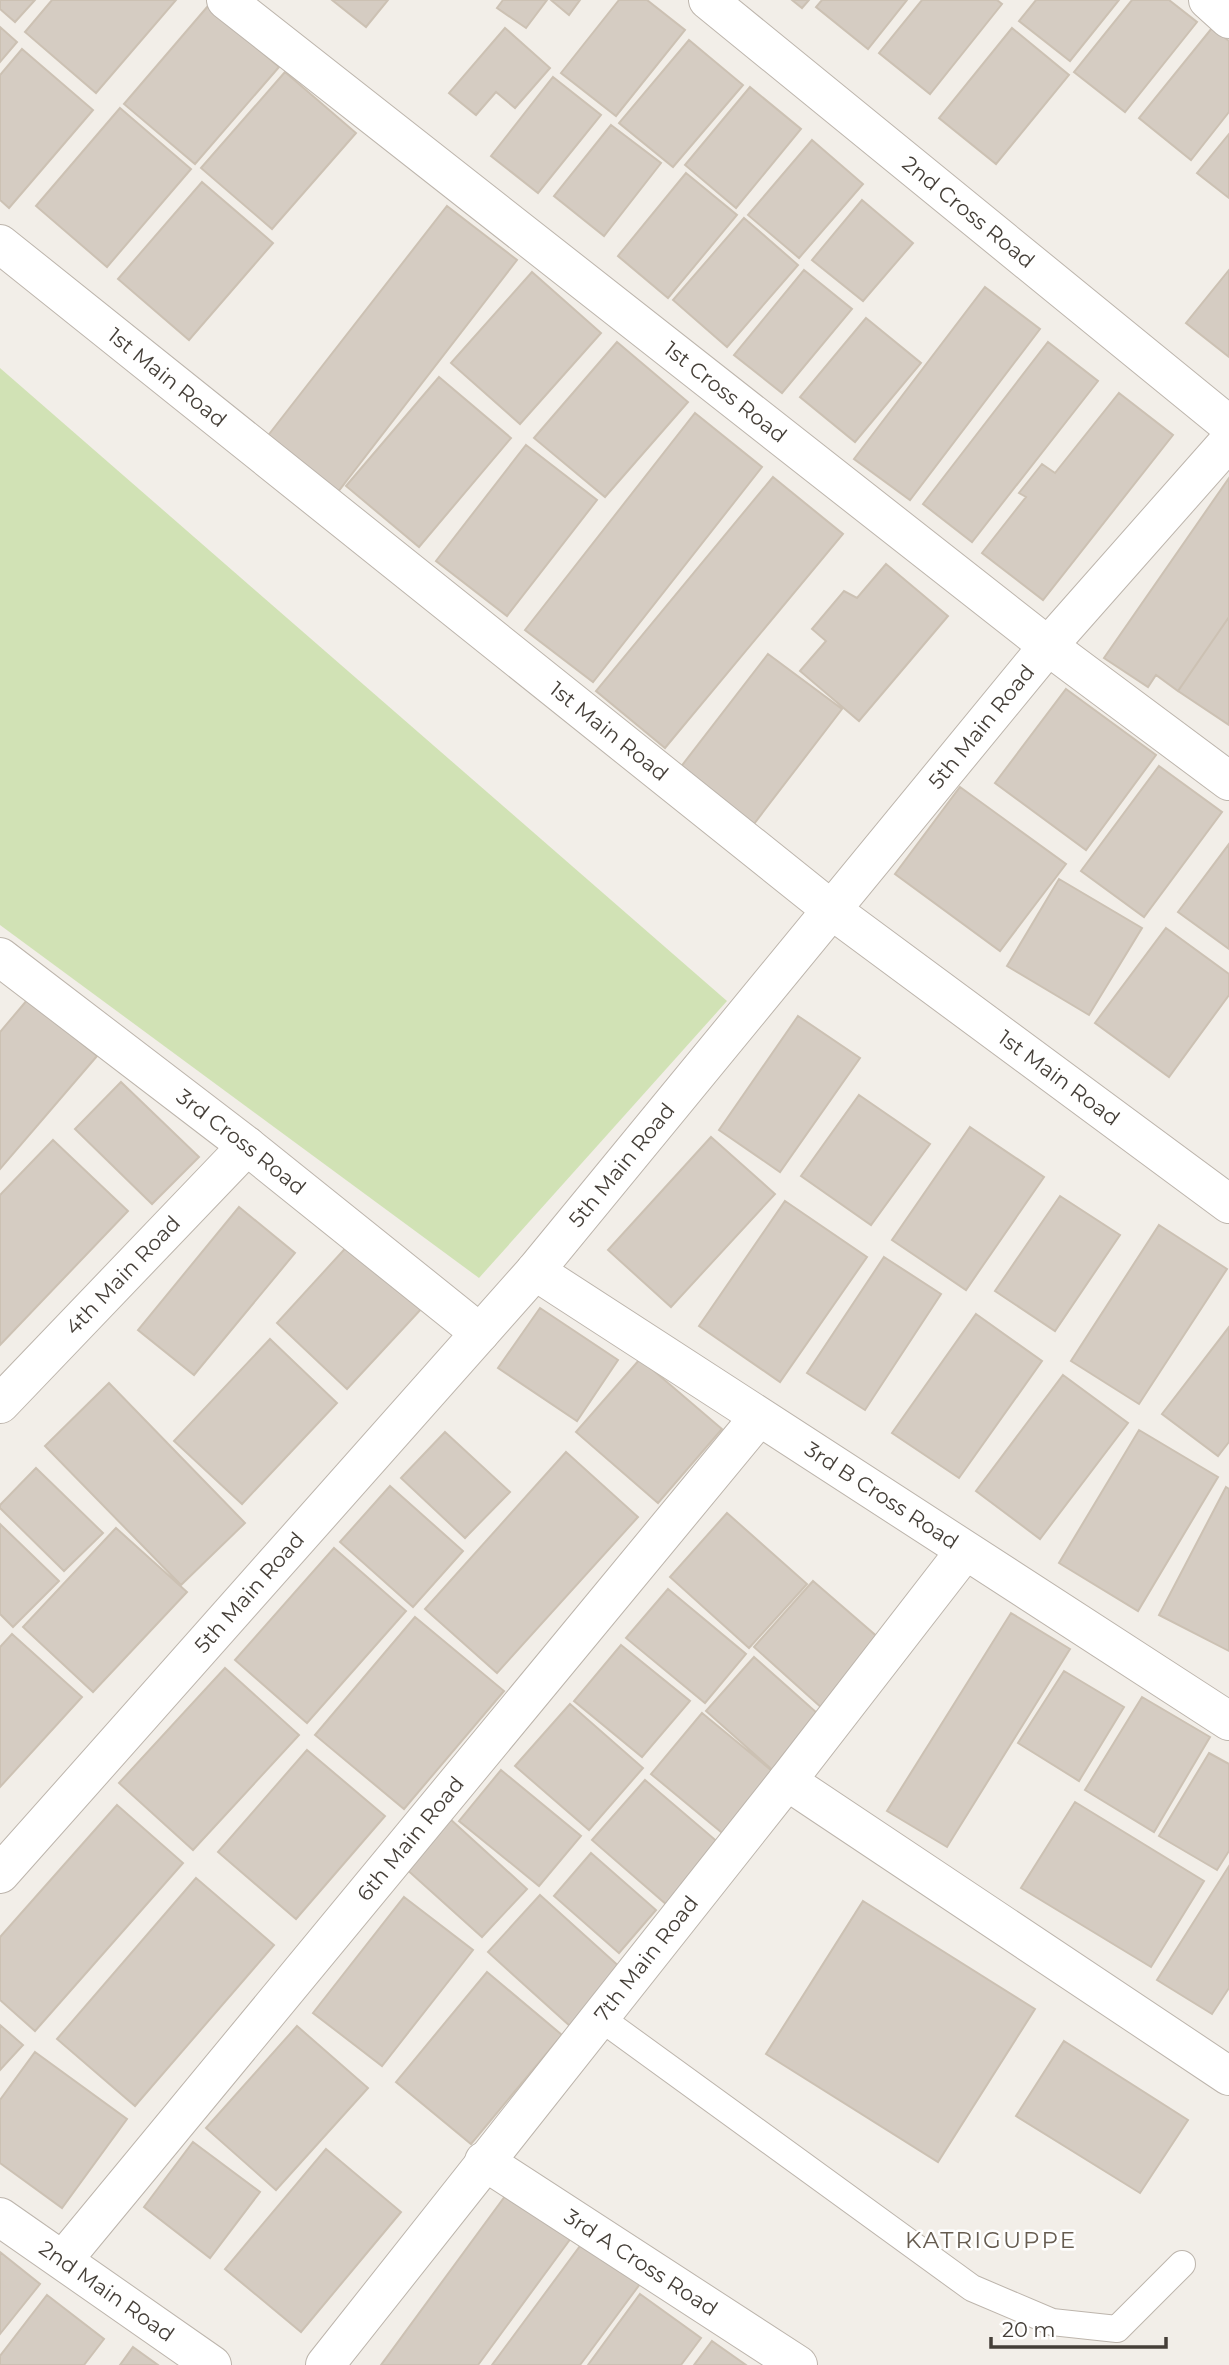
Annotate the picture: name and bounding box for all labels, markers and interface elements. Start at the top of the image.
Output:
street label: 2nd Cross Road [898,151,1040,273]
street label: 1st Main Road [103,322,232,432]
street label: 1st Cross Road [659,336,792,448]
street label: 5th Main Road [923,660,1039,794]
street label: 1st Main Road [545,676,673,786]
street label: 1st Main Road [994,1025,1125,1131]
street label: 3rd Cross Road [172,1084,311,1200]
street label: 5th Main Road [563,1098,680,1232]
street label: 4th Main Road [60,1210,185,1340]
street label: 3rd B Cross Road [800,1436,963,1554]
street label: 5th Main Road [189,1527,309,1658]
street label: 6th Main Road [352,1771,469,1906]
street label: 7th Main Road [589,1891,703,2026]
street label: 3rd A Cross Road [560,2204,722,2321]
district label: KATRIGUPPE [905,2226,1077,2254]
street label: 2nd Main Road [35,2235,179,2347]
scale bar [991,2306,1166,2350]
text: 20 m [1002,2317,1056,2342]

